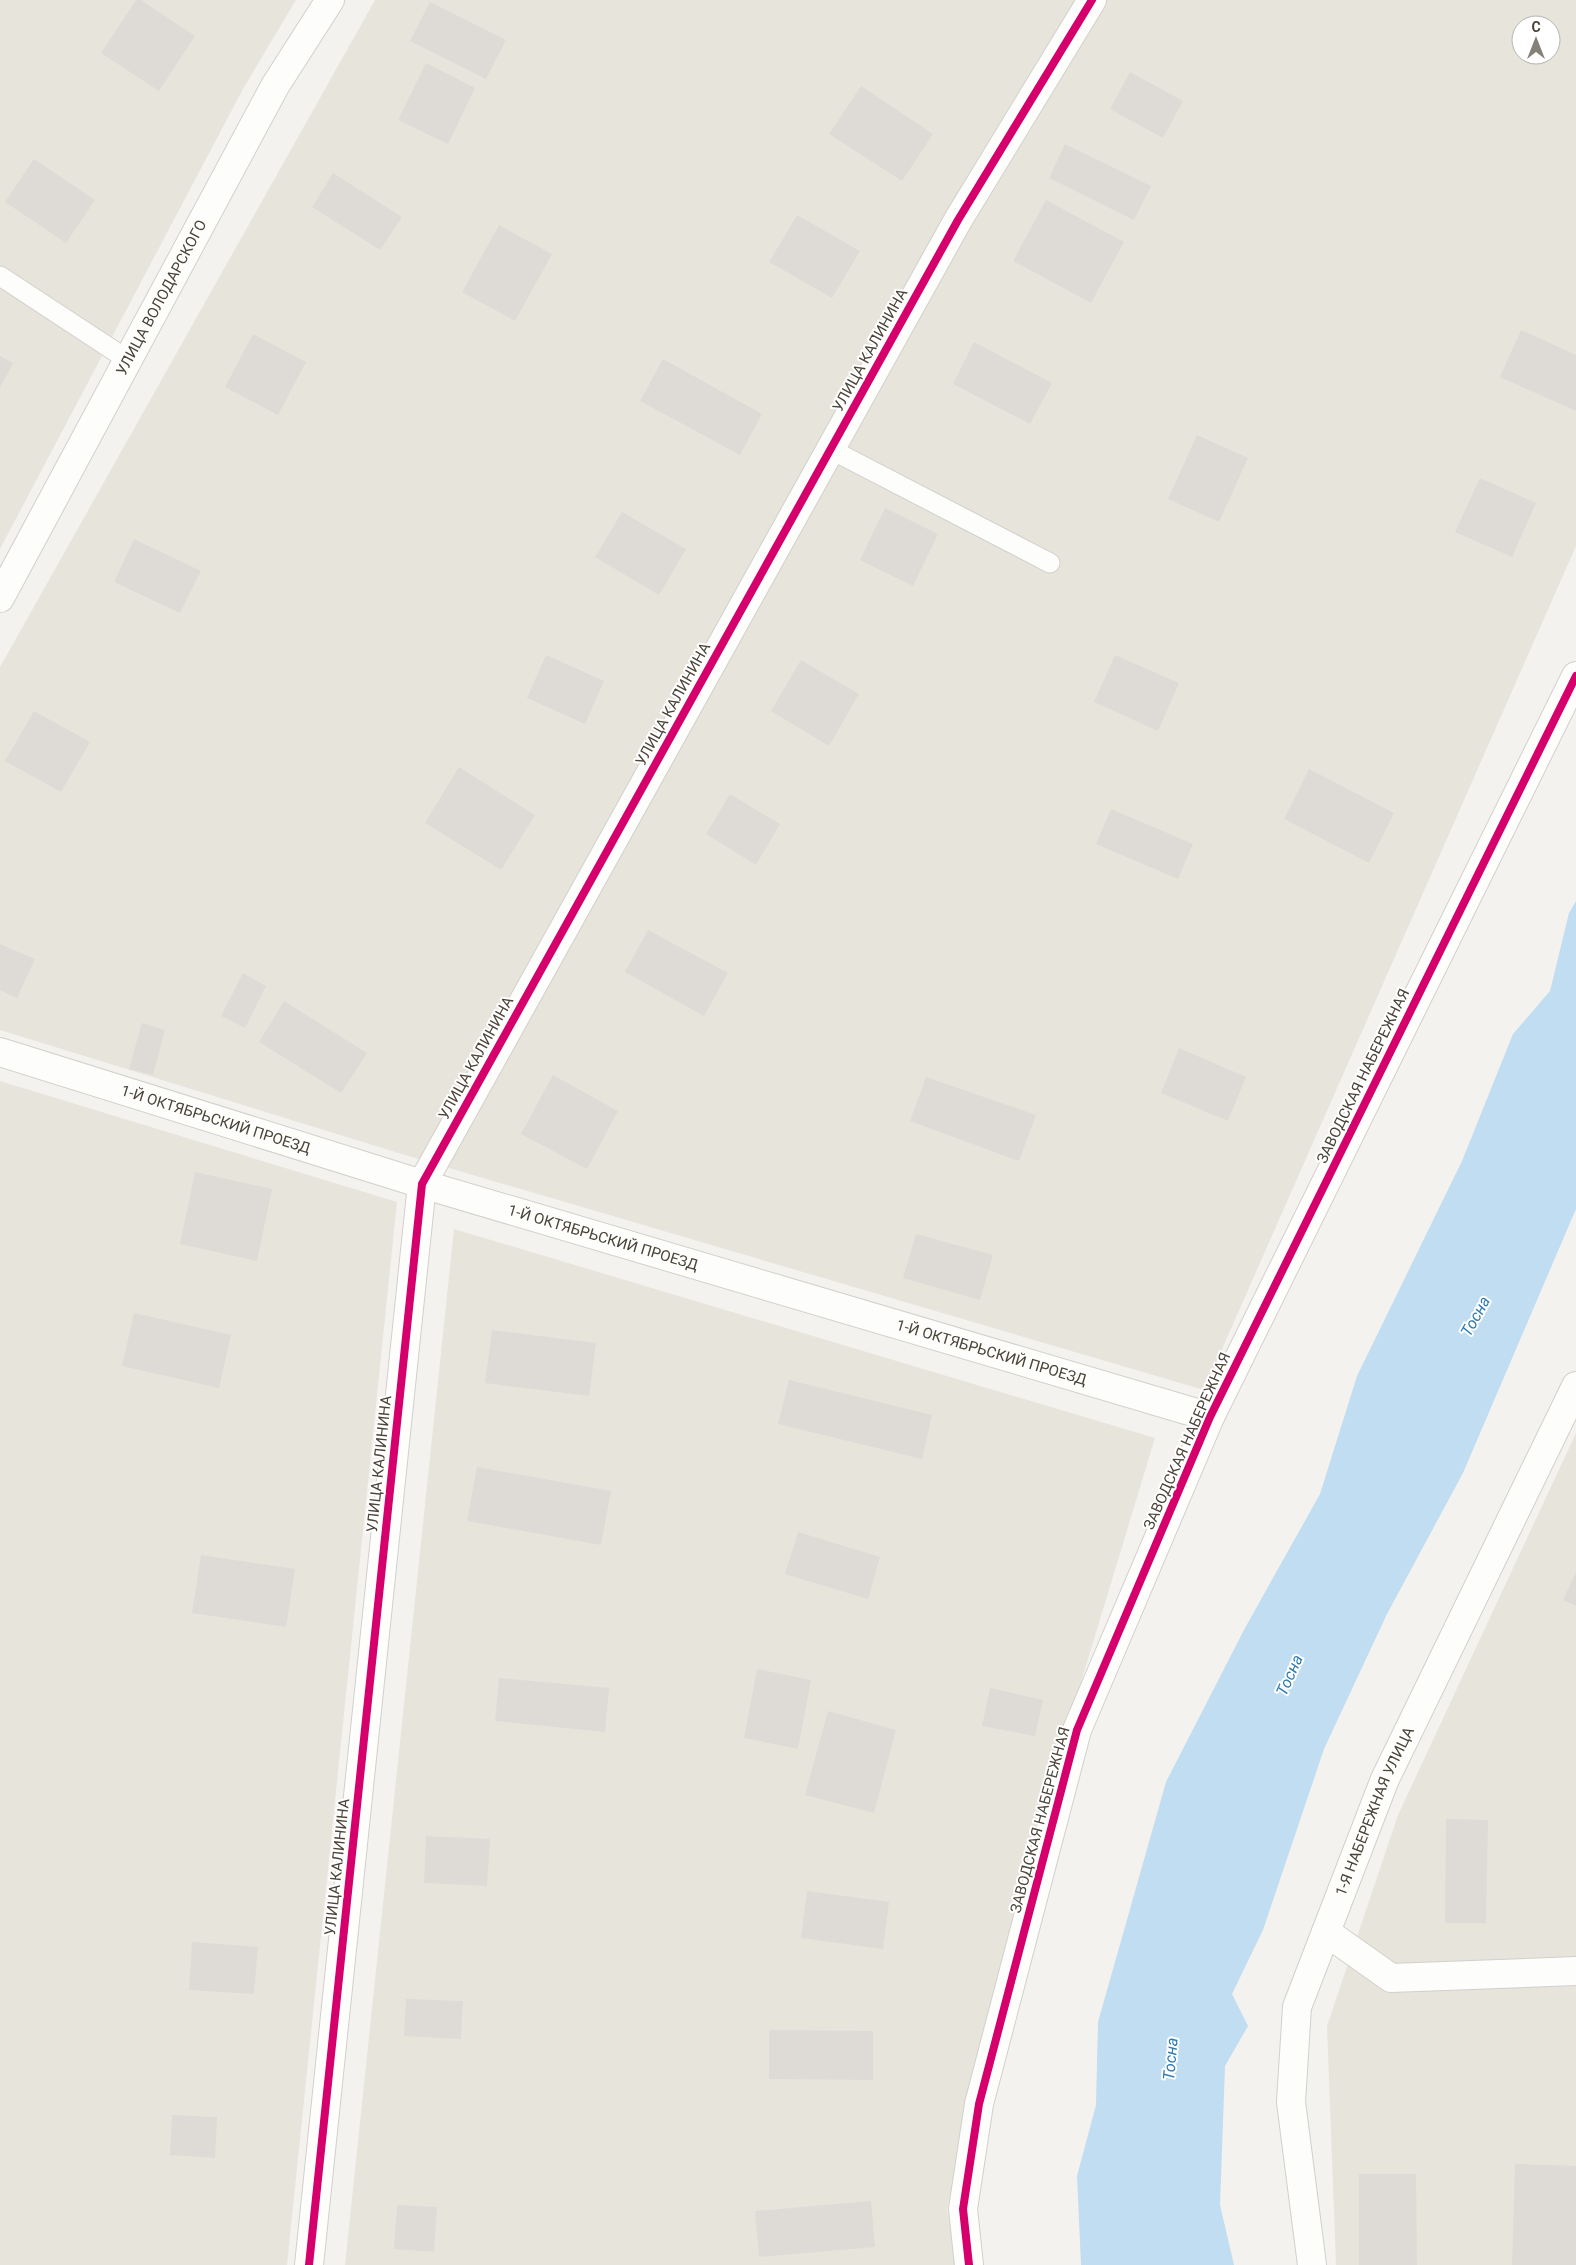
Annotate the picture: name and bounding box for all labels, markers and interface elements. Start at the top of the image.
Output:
north arrow [1511,15,1561,65]
text: С [1531,19,1541,35]
street label: УЛИЦА ВОЛОДАРСКОГО [112,217,210,378]
street label: УЛИЦА КАЛИНИНА [829,285,911,415]
street label: УЛИЦА КАЛИНИНА [632,639,714,769]
street label: ЗАВОДСКАЯ НАБЕРЕЖНАЯ [1313,986,1413,1166]
street label: УЛИЦА КАЛИНИНА [435,993,517,1123]
street label: 1-Й ОКТЯБРЬСКИЙ ПРОЕЗД [119,1081,313,1158]
street label: 1-Й ОКТЯБРЬСКИЙ ПРОЕЗД [506,1201,700,1274]
water label: Тосна [1457,1293,1494,1340]
street label: 1-Й ОКТЯБРЬСКИЙ ПРОЕЗД [894,1316,1089,1389]
street label: ЗАВОДСКАЯ НАБЕРЕЖНАЯ [1140,1350,1234,1532]
street label: УЛИЦА КАЛИНИНА [363,1394,395,1533]
water label: Тосна [1272,1652,1307,1699]
street label: 1-Я НАБЕРЕЖНАЯ УЛИЦА [1332,1724,1418,1898]
street label: ЗАВОДСКАЯ НАБЕРЕЖНАЯ [1006,1725,1074,1915]
street label: УЛИЦА КАЛИНИНА [321,1797,353,1936]
water label: Тосна [1159,2037,1182,2081]

